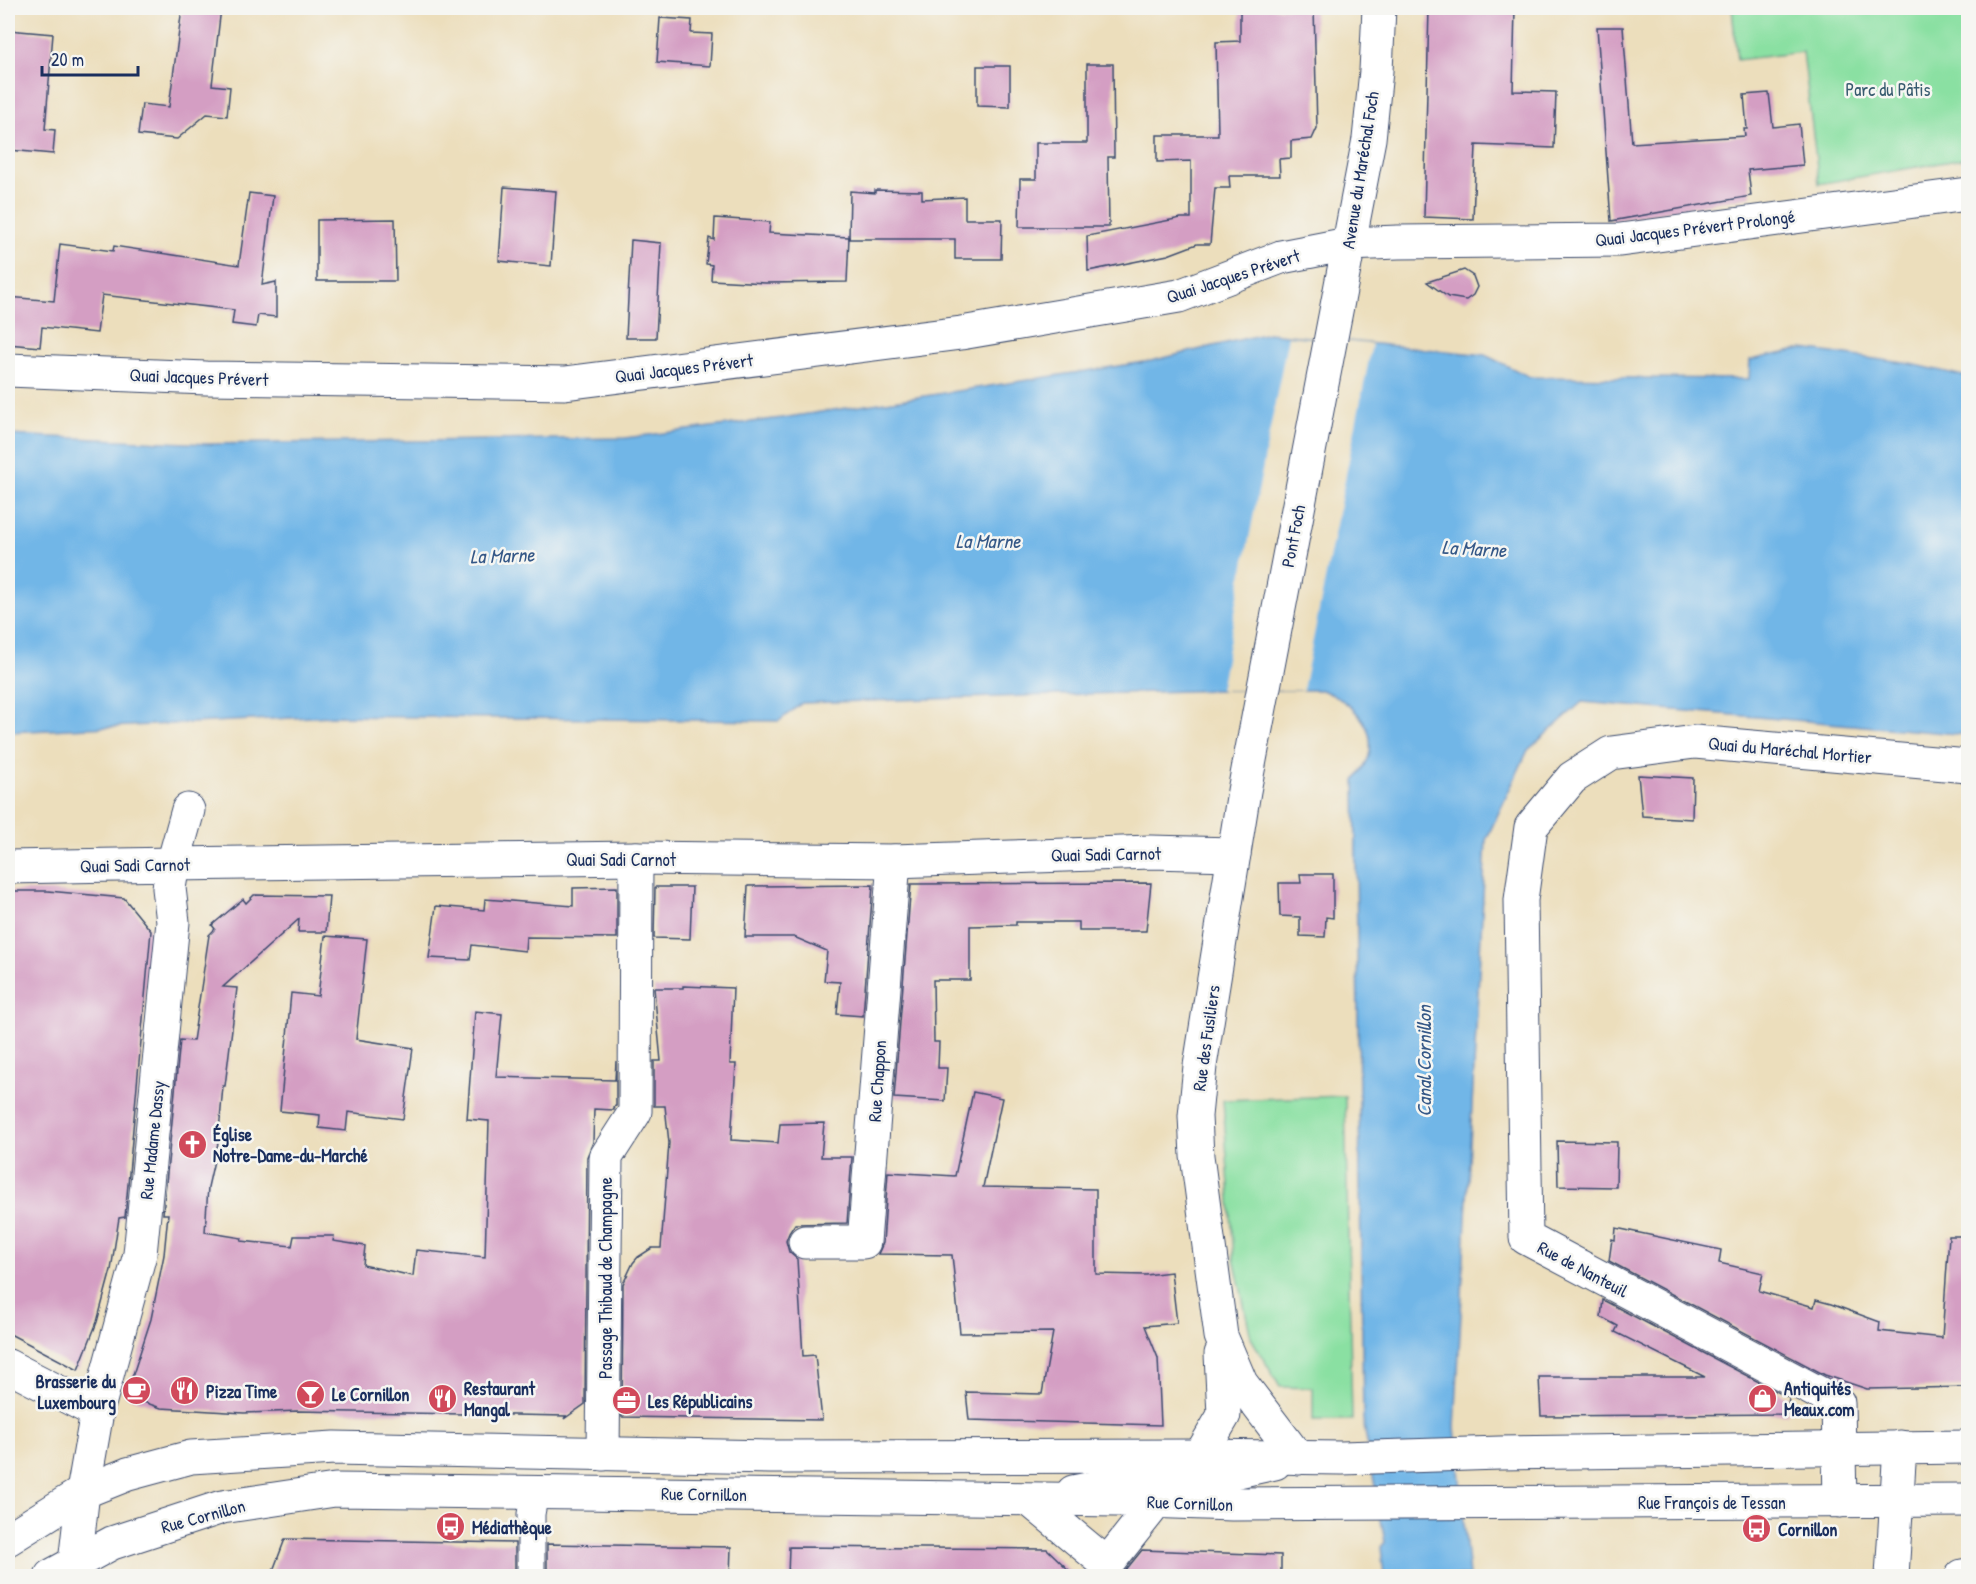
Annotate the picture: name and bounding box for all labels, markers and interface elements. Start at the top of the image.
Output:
scale bar [42,39,138,77]
text: 20 m [51,47,84,72]
park label: Parc du Pâtis [1846,77,1931,102]
street label: Avenue du Maréchal Foch [1335,89,1385,251]
street label: Quai Jacques Prévert Prolongé [1594,203,1796,253]
street label: Quai Jacques Prévert [1163,242,1304,309]
street label: Quai Jacques Prévert [614,347,755,389]
street label: Quai Jacques Prévert [129,362,270,392]
street label: Pont Foch [1275,502,1311,569]
water label: La Marne [956,527,1021,554]
water label: La Marne [1441,533,1508,563]
water label: La Marne [469,540,536,570]
street label: Quai du Maréchal Mortier [1707,730,1873,770]
street label: Quai Sadi Carnot [1051,841,1162,867]
street label: Quai Sadi Carnot [566,847,677,872]
street label: Quai Sadi Carnot [80,852,191,878]
street label: Rue des Fusiliers [1186,983,1226,1093]
water label: Canal Cornillon [1410,1003,1437,1117]
street label: Rue Chappon [862,1039,892,1123]
street label: Rue Madame Dassy [133,1079,171,1201]
place label: Église Notre-Dame-du-Marché [213,1122,368,1168]
church icon: Église Notre-Dame-du-Marché [176,1128,208,1160]
street label: Passage Thibaud de Champagne [593,1177,618,1379]
street label: Rue de Nanteuil [1533,1235,1633,1303]
place label: Brasserie du Luxembourg [35,1369,117,1416]
cafe icon: Brasserie du Luxembourg [121,1375,153,1407]
restaurant icon: Pizza Time [169,1375,201,1407]
place label: Restaurant Mangal [464,1376,536,1423]
place label: Antiquités Meaux.com [1784,1376,1855,1422]
bar icon: Le Cornillon [295,1378,327,1410]
place label: Pizza Time [206,1379,278,1404]
place label: Le Cornillon [332,1382,409,1407]
restaurant icon: Restaurant Mangal [427,1382,459,1414]
shop icon: Antiquités Meaux.com [1747,1382,1779,1414]
office icon: Les Républicains [611,1385,643,1417]
place label: Les Républicains [648,1389,753,1415]
street label: Rue Cornillon [661,1481,747,1507]
street label: Rue Cornillon [1147,1489,1233,1517]
street label: Rue François de Tessan [1638,1490,1786,1515]
street label: Rue Cornillon [158,1493,248,1539]
bus stop icon: Médiathèque [435,1511,467,1543]
bus stop icon: Cornillon [1741,1513,1773,1545]
place label: Médiathèque [472,1515,552,1541]
place label: Cornillon [1778,1517,1837,1542]

